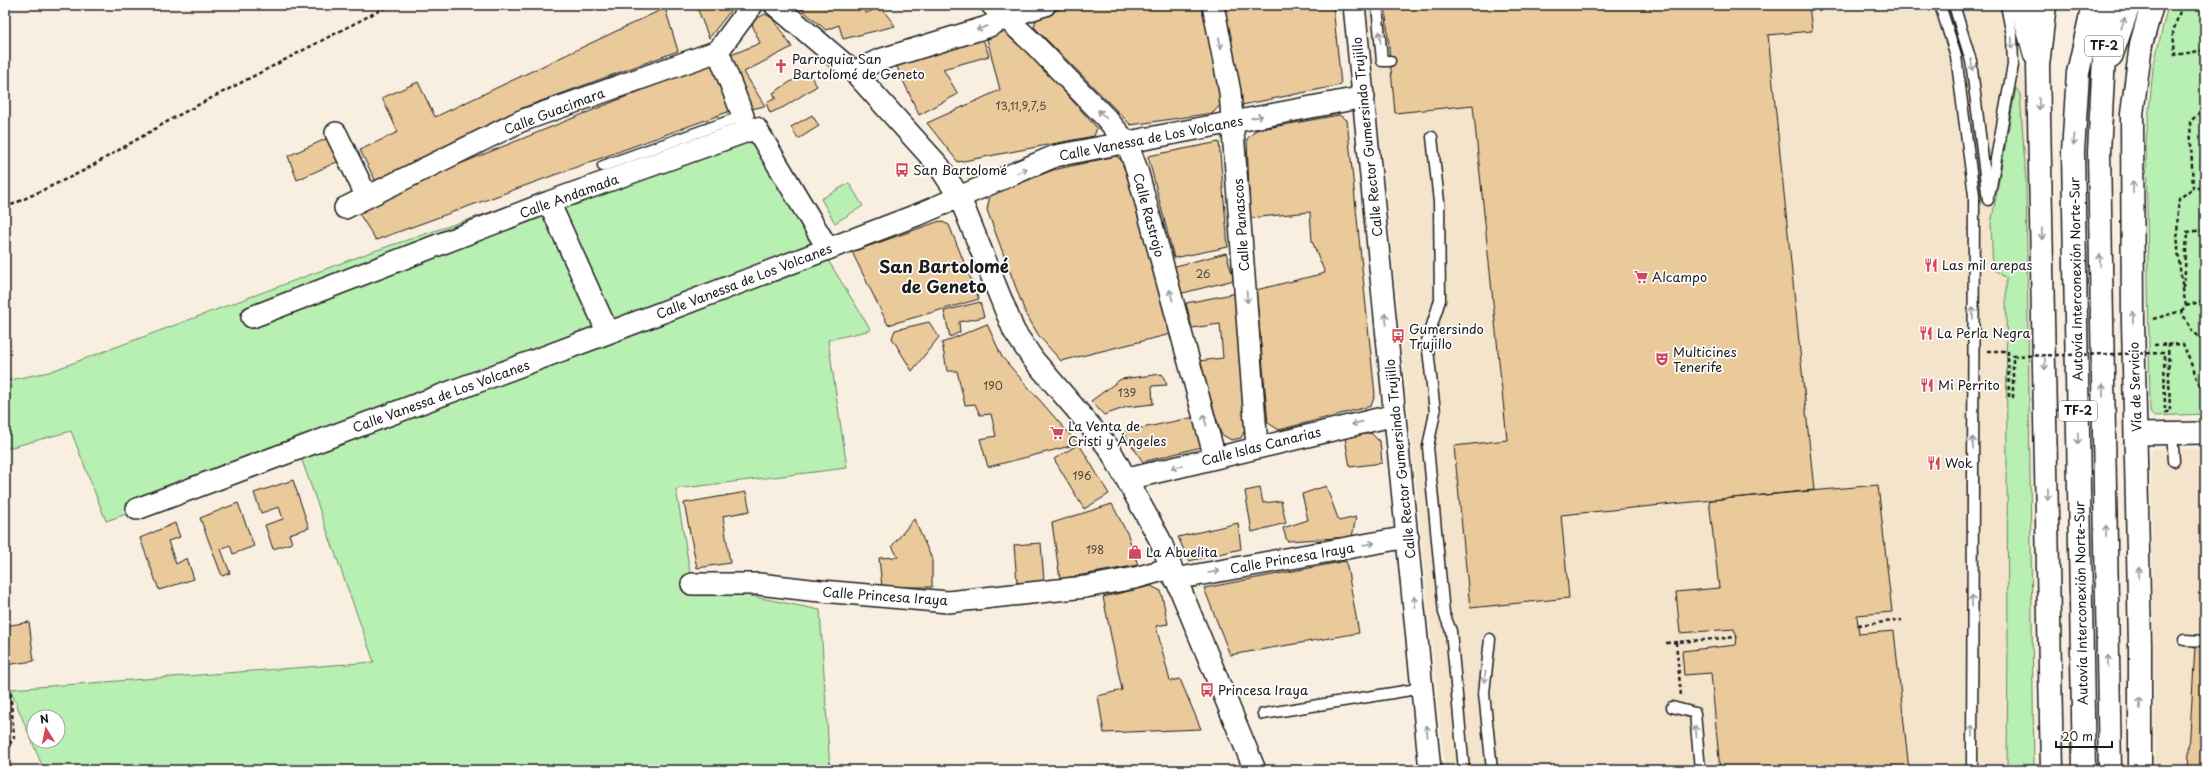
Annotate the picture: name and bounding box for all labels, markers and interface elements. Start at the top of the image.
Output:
one-way arrow [2119,17,2127,29]
one-way arrow [976,25,989,32]
one-way arrow [1377,31,1384,44]
one-way arrow [1217,36,1225,49]
street label: Calle Rector Gumersindo Trujillo [1347,36,1386,238]
one-way arrow [2009,36,2016,49]
road number: TF-2 [2085,36,2123,56]
place label: Parroquia San Bartolomé de Geneto [792,49,925,83]
church icon: Parroquia San Bartolomé de Geneto [773,58,789,74]
one-way arrow [1968,58,1976,71]
street label: Calle Guacimara [501,83,607,138]
house number: 13,11,9,7,5 [996,97,1046,114]
one-way arrow [2035,97,2043,110]
one-way arrow [1097,109,1107,119]
street label: Calle Vanessa de Los Volcanes [1057,110,1245,165]
one-way arrow [1250,112,1263,120]
one-way arrow [2071,133,2078,146]
place label: San Bartolomé [913,160,1007,179]
bus stop icon: San Bartolomé [894,162,910,178]
one-way arrow [1015,167,1027,174]
street label: Calle Andamada [517,168,622,222]
street label: Calle Rastrojo [1129,171,1170,259]
street label: Autovía Interconexión Norte-Sur [2064,176,2087,381]
street label: Calle Panascos [1228,178,1253,272]
one-way arrow [2129,181,2137,194]
one-way arrow [2038,227,2046,240]
street label: Calle Vanessa de Los Volcanes [653,238,835,323]
district label: San Bartolomé de Geneto [879,253,1009,299]
one-way arrow [2096,254,2104,267]
place label: Las mil arepas [1942,255,2032,274]
restaurant icon: Las mil arepas [1923,257,1939,273]
house number: 26 [1195,265,1211,282]
place label: Alcampo [1652,267,1707,286]
supermarket icon: Alcampo [1633,269,1649,285]
one-way arrow [1167,289,1174,302]
one-way arrow [1243,291,1250,304]
one-way arrow [1969,307,1977,320]
one-way arrow [2129,311,2137,324]
one-way arrow [1382,313,1390,326]
place label: Gumersindo Trujillo [1409,319,1484,353]
place label: La Perla Negra [1937,323,2031,342]
restaurant icon: La Perla Negra [1918,325,1934,341]
bus stop icon: Gumersindo Trujillo [1390,328,1406,344]
place label: Multicines Tenerife [1673,342,1737,376]
street label: Vía de Servicio [2123,342,2146,432]
theatre icon: Multicines Tenerife [1654,351,1670,367]
street label: Calle Vanessa de Los Volcanes [350,355,532,436]
one-way arrow [2041,357,2049,370]
street label: Calle Rector Gumersindo Trujillo [1380,358,1419,560]
place label: Mi Perrito [1938,375,2000,394]
house number: 190 [983,377,1003,394]
restaurant icon: Mi Perrito [1919,377,1935,393]
house number: 139 [1118,384,1136,401]
one-way arrow [2099,384,2107,397]
road number: TF-2 [2059,401,2097,421]
one-way arrow [1200,414,1208,427]
place label: La Venta de Cristi y Ángeles [1068,416,1166,450]
one-way arrow [1351,420,1364,427]
street label: Calle Islas Canarias [1199,421,1323,470]
supermarket icon: La Venta de Cristi y Ángeles [1049,425,1065,441]
one-way arrow [2075,431,2082,444]
one-way arrow [1969,437,1977,450]
place label: Wok [1945,453,1973,472]
restaurant icon: Wok [1926,455,1942,471]
one-way arrow [1170,464,1183,472]
house number: 196 [1073,467,1092,484]
one-way arrow [2044,487,2052,500]
street label: Autovía Interconexión Norte-Sur [2069,500,2092,705]
one-way arrow [2102,525,2109,538]
street label: Calle Princesa Iraya [1228,537,1356,578]
one-way arrow [1362,540,1375,548]
house number: 198 [1086,541,1104,558]
place label: La Abuelita [1146,542,1219,561]
shop icon: La Abuelita [1127,544,1143,560]
one-way arrow [2135,567,2143,580]
one-way arrow [1207,568,1220,576]
street label: Calle Princesa Iraya [822,582,949,609]
one-way arrow [1968,595,1976,608]
one-way arrow [1411,596,1418,609]
one-way arrow [2104,655,2112,668]
one-way arrow [1482,670,1489,683]
place label: Princesa Iraya [1218,680,1309,699]
bus stop icon: Princesa Iraya [1199,682,1215,698]
one-way arrow [2136,697,2144,710]
north arrow [26,709,66,749]
text: N [38,709,50,728]
scale bar [2056,723,2112,749]
one-way arrow [1423,725,1430,738]
one-way arrow [1693,725,1700,738]
one-way arrow [1968,725,1976,738]
text: 20 m [2062,727,2093,745]

